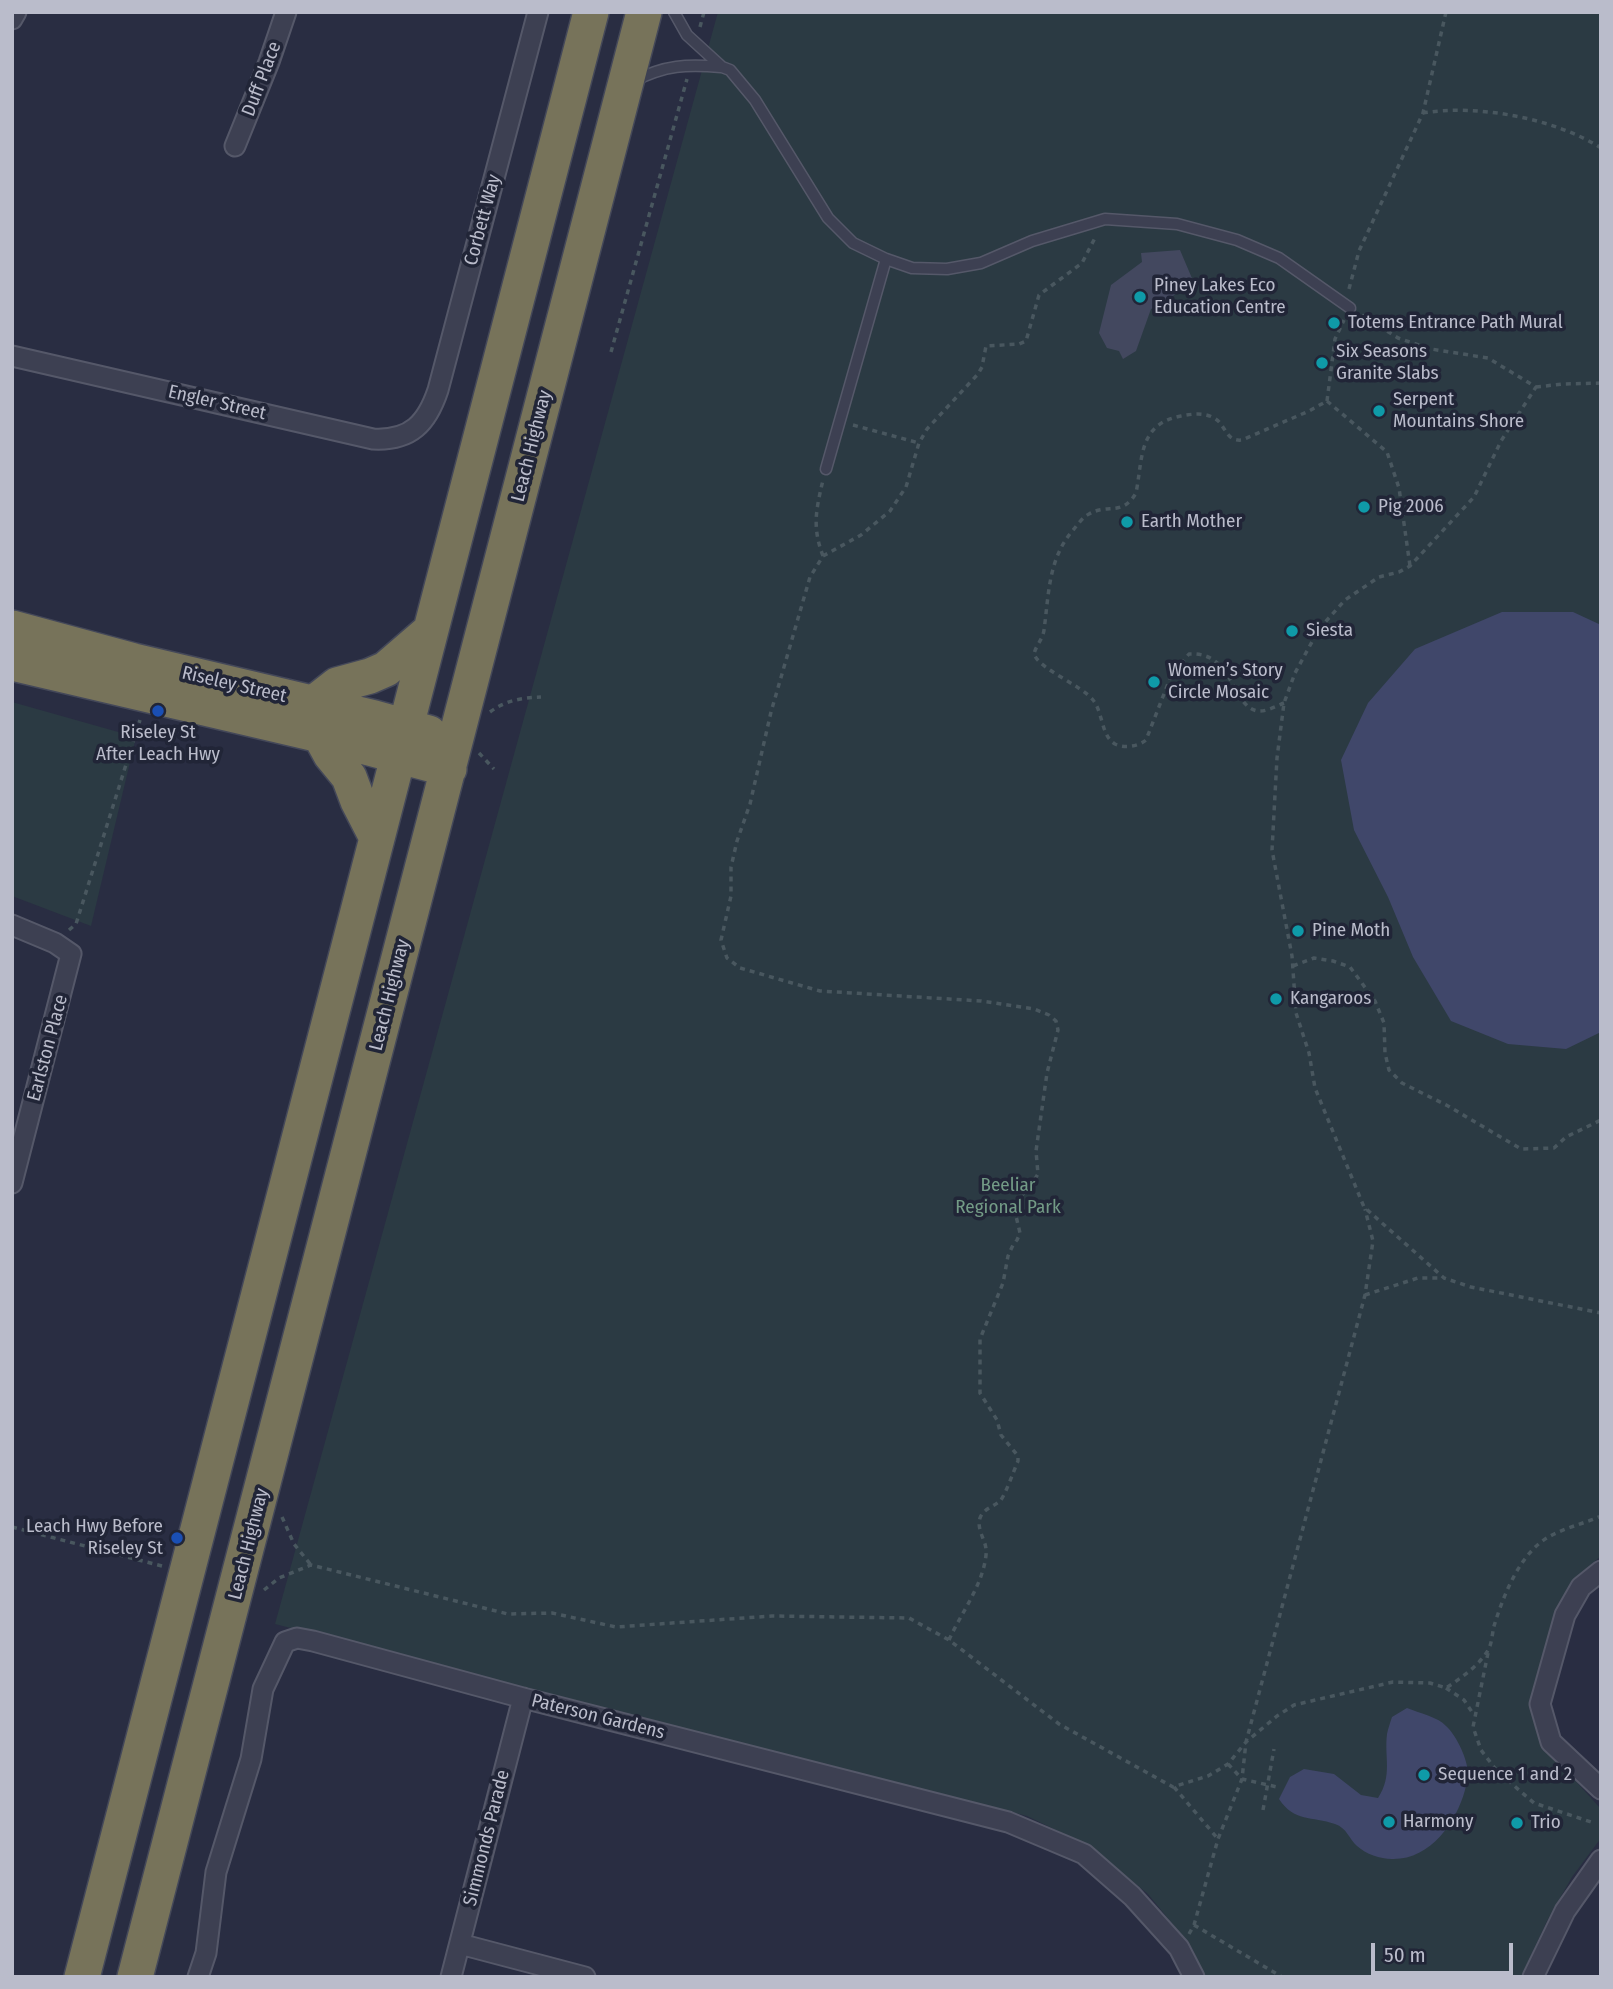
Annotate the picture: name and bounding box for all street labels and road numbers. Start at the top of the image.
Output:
street label: Duff Place [237,38,287,120]
street label: Corbett Way [460,172,506,268]
street label: Engler Street [166,381,268,425]
street label: Leach Highway [507,388,557,504]
street label: Riseley Street [180,662,288,708]
street label: Leach Highway [365,937,415,1053]
street label: Earlston Place [23,992,73,1104]
street label: Leach Highway [224,1486,274,1602]
street label: Paterson Gardens [529,1689,667,1745]
street label: Simmonds Parade [459,1768,515,1908]

